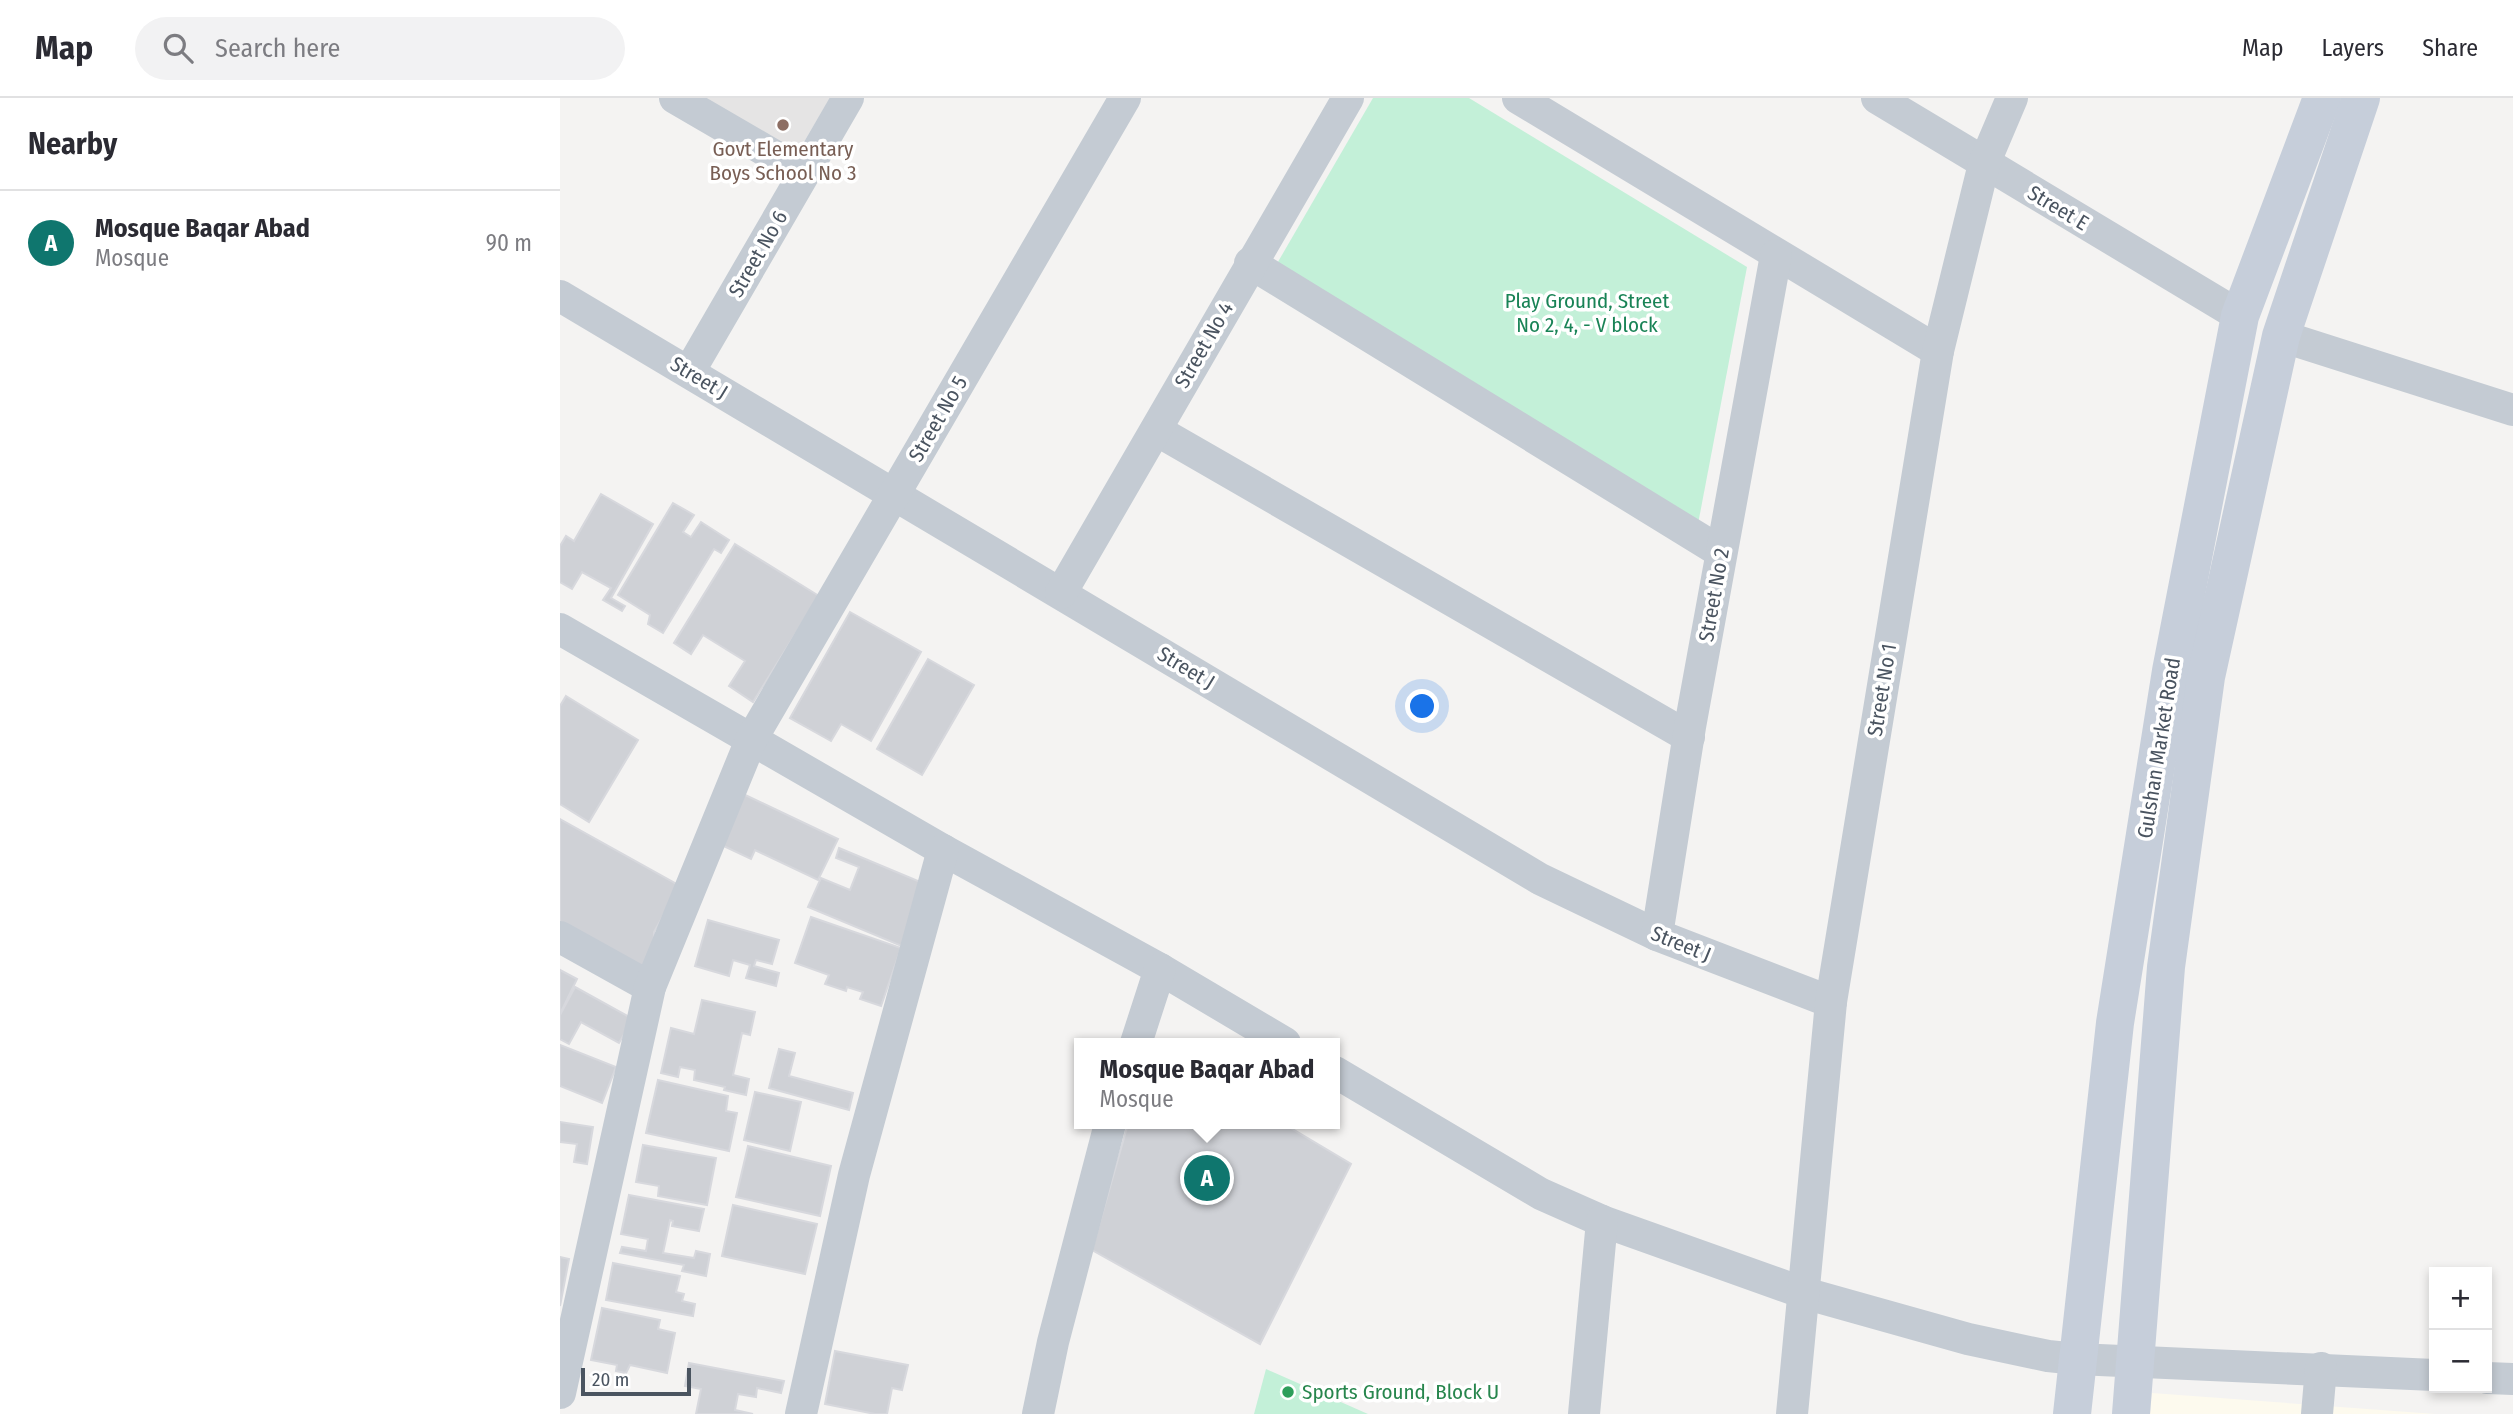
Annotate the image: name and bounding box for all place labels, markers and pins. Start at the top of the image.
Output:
marker: Govt Elementary Boys School No 3 [775,117,791,133]
place label: Govt Elementary Boys School No 3 [710,136,856,186]
pin: A [1184,1152,1230,1204]
place label: Sports Ground, Block U [1302,1379,1499,1405]
marker: Sports Ground, Block U [1280,1384,1296,1400]

